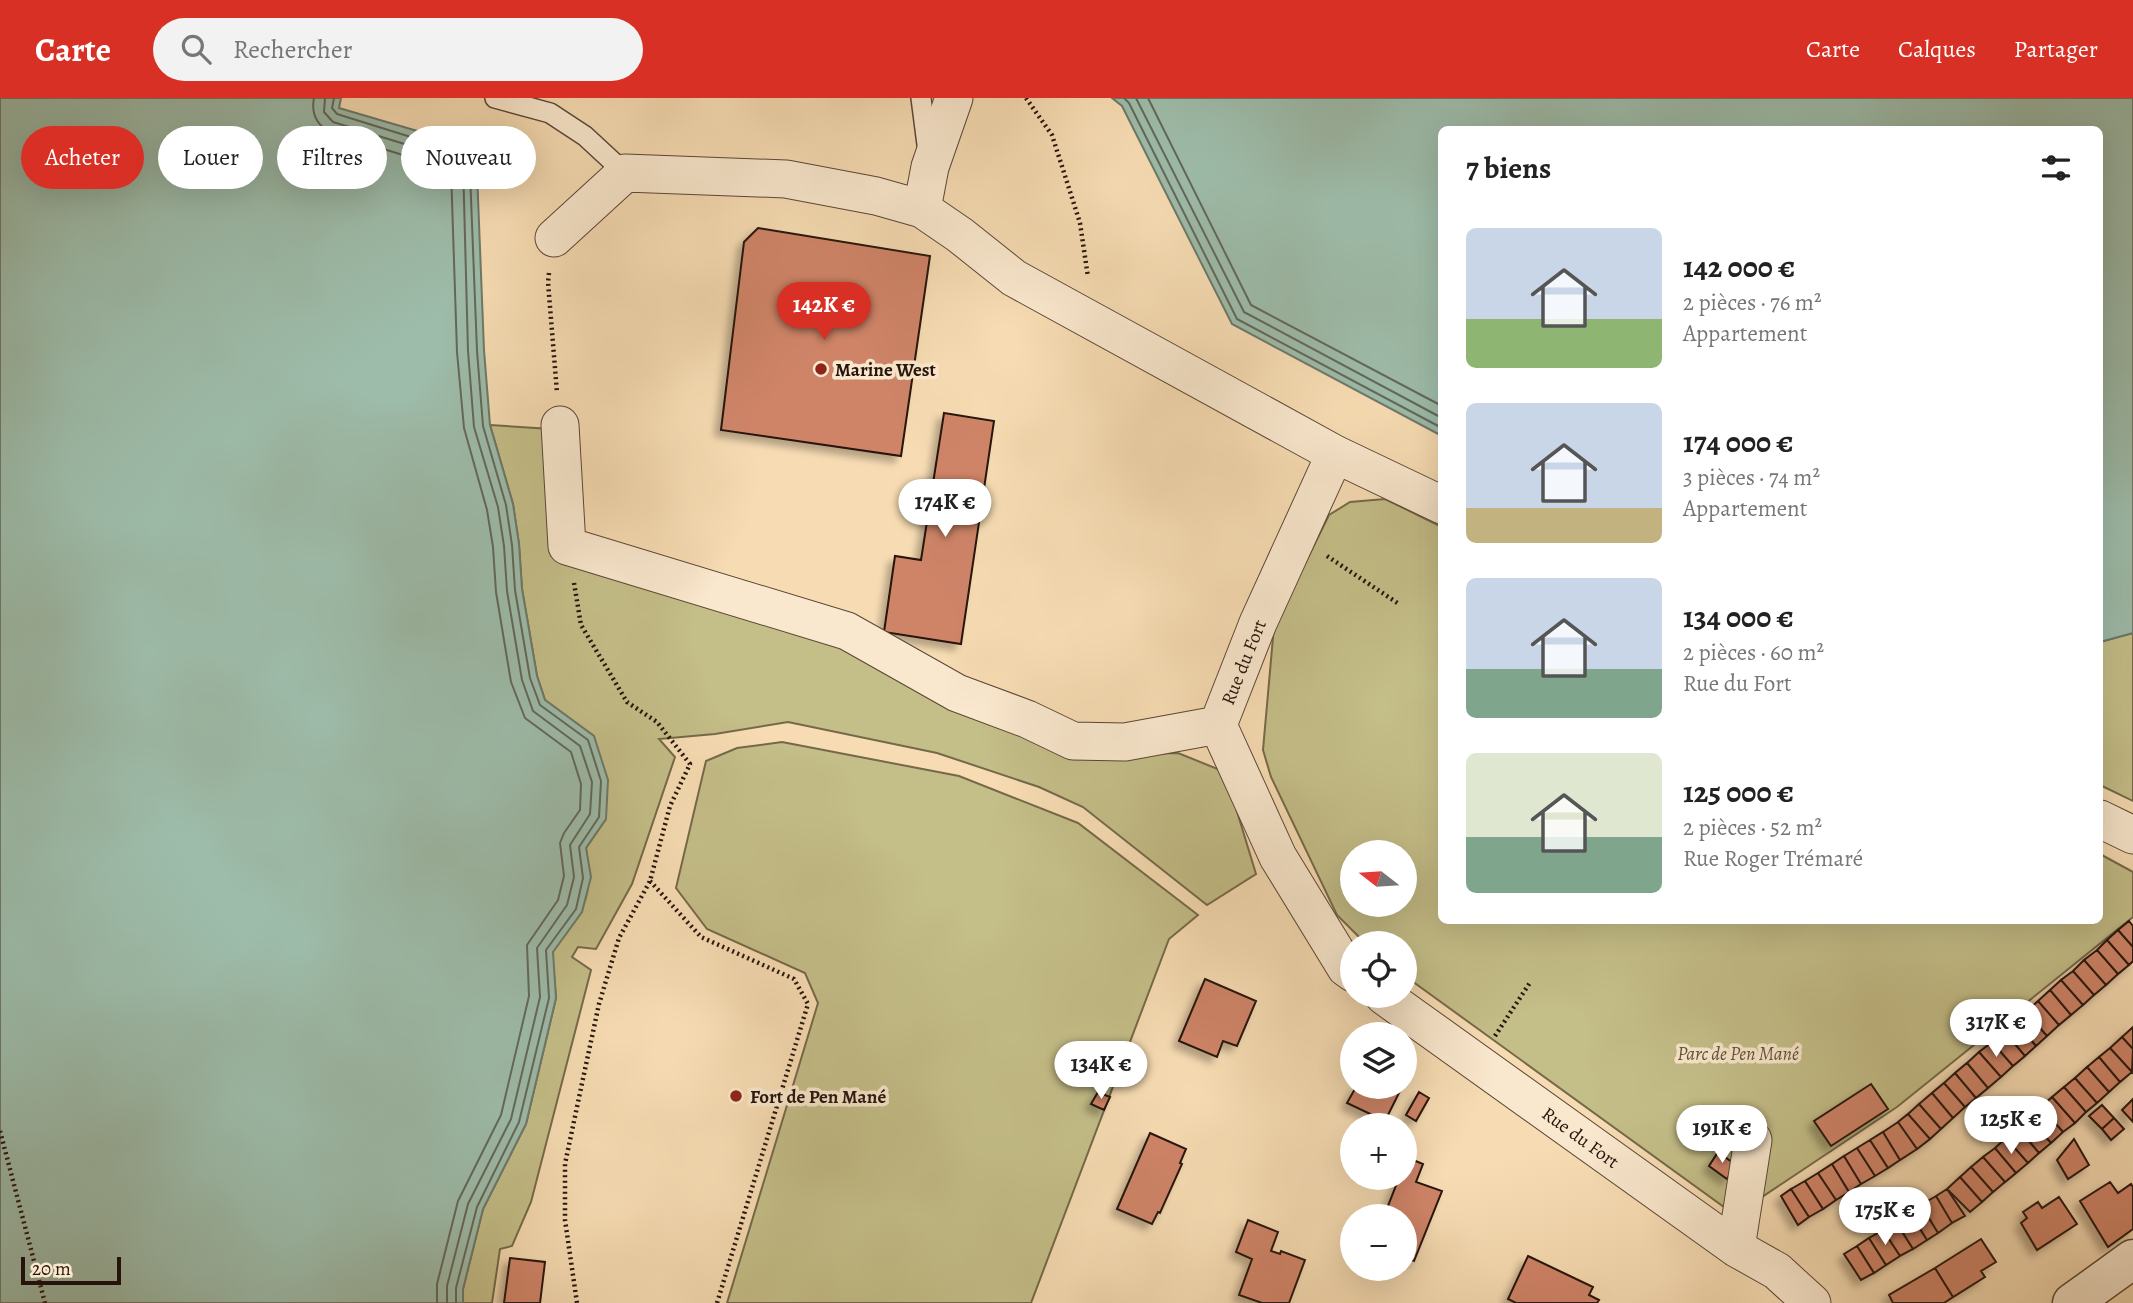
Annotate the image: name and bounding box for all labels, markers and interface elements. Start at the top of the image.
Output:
search box [153,18,643,81]
text: Carte [35,27,111,72]
icon: search [177,30,215,68]
text: Rechercher [233,32,353,67]
text: Carte [1806,33,1860,65]
text: Calques [1898,33,1976,65]
text: Partager [2014,33,2098,65]
chip: Acheter [21,126,144,189]
chip: Louer [158,126,263,189]
chip: Filtres [277,126,387,189]
chip: Nouveau [401,126,536,189]
text: 7 biens [1466,148,1551,188]
icon: filters [2037,149,2075,187]
text: 142 000 € [1683,247,1795,287]
icon: home [1522,256,1606,340]
pin: 142K € [767,282,881,342]
text: 2 pièces · 76 m² [1683,287,1822,318]
text: 142K € [793,289,855,320]
text: Appartement [1683,318,1807,349]
place label: Marine West [835,357,937,383]
marker: Marine West [813,361,829,377]
text: 174 000 € [1683,422,1794,462]
icon: home [1522,431,1606,515]
text: 3 pièces · 74 m² [1683,462,1820,493]
pin: 174K € [888,480,1002,539]
text: 174K € [914,486,976,517]
text: Appartement [1683,493,1807,524]
text: 134 000 € [1683,597,1794,637]
icon: home [1522,606,1606,690]
street label: Rue du Fort [1215,616,1273,709]
text: 2 pièces · 60 m² [1683,637,1824,668]
text: Rue du Fort [1683,668,1792,699]
text: 125 000 € [1683,772,1794,812]
icon: home [1522,781,1606,865]
text: 2 pièces · 52 m² [1683,812,1822,843]
north arrow [1340,840,1418,917]
map controls [1340,840,1417,1281]
text: Rue Roger Trémaré [1683,843,1863,874]
button: locate [1340,931,1417,1008]
pin: 317K € [1939,1000,2053,1059]
text: 317K € [1966,1006,2026,1037]
button: layers [1340,1022,1417,1099]
park label: Parc de Pen Mané [1677,1041,1799,1067]
pin: 134K € [1044,1042,1158,1101]
text: 134K € [1070,1048,1132,1079]
place label: Fort de Pen Mané [750,1084,886,1110]
marker: Fort de Pen Mané [728,1088,744,1104]
pin: 125K € [1954,1096,2068,1156]
street label: Rue du Fort [1536,1101,1624,1175]
text: 125K € [1980,1103,2042,1134]
pin: 191K € [1665,1105,1779,1165]
text: 191K € [1692,1112,1752,1143]
button: + [1340,1113,1417,1190]
pin: 175K € [1828,1188,1942,1247]
text: 175K € [1855,1194,1915,1225]
button: − [1340,1204,1417,1281]
scale bar [21,1254,121,1286]
text: 20 m [32,1256,71,1282]

